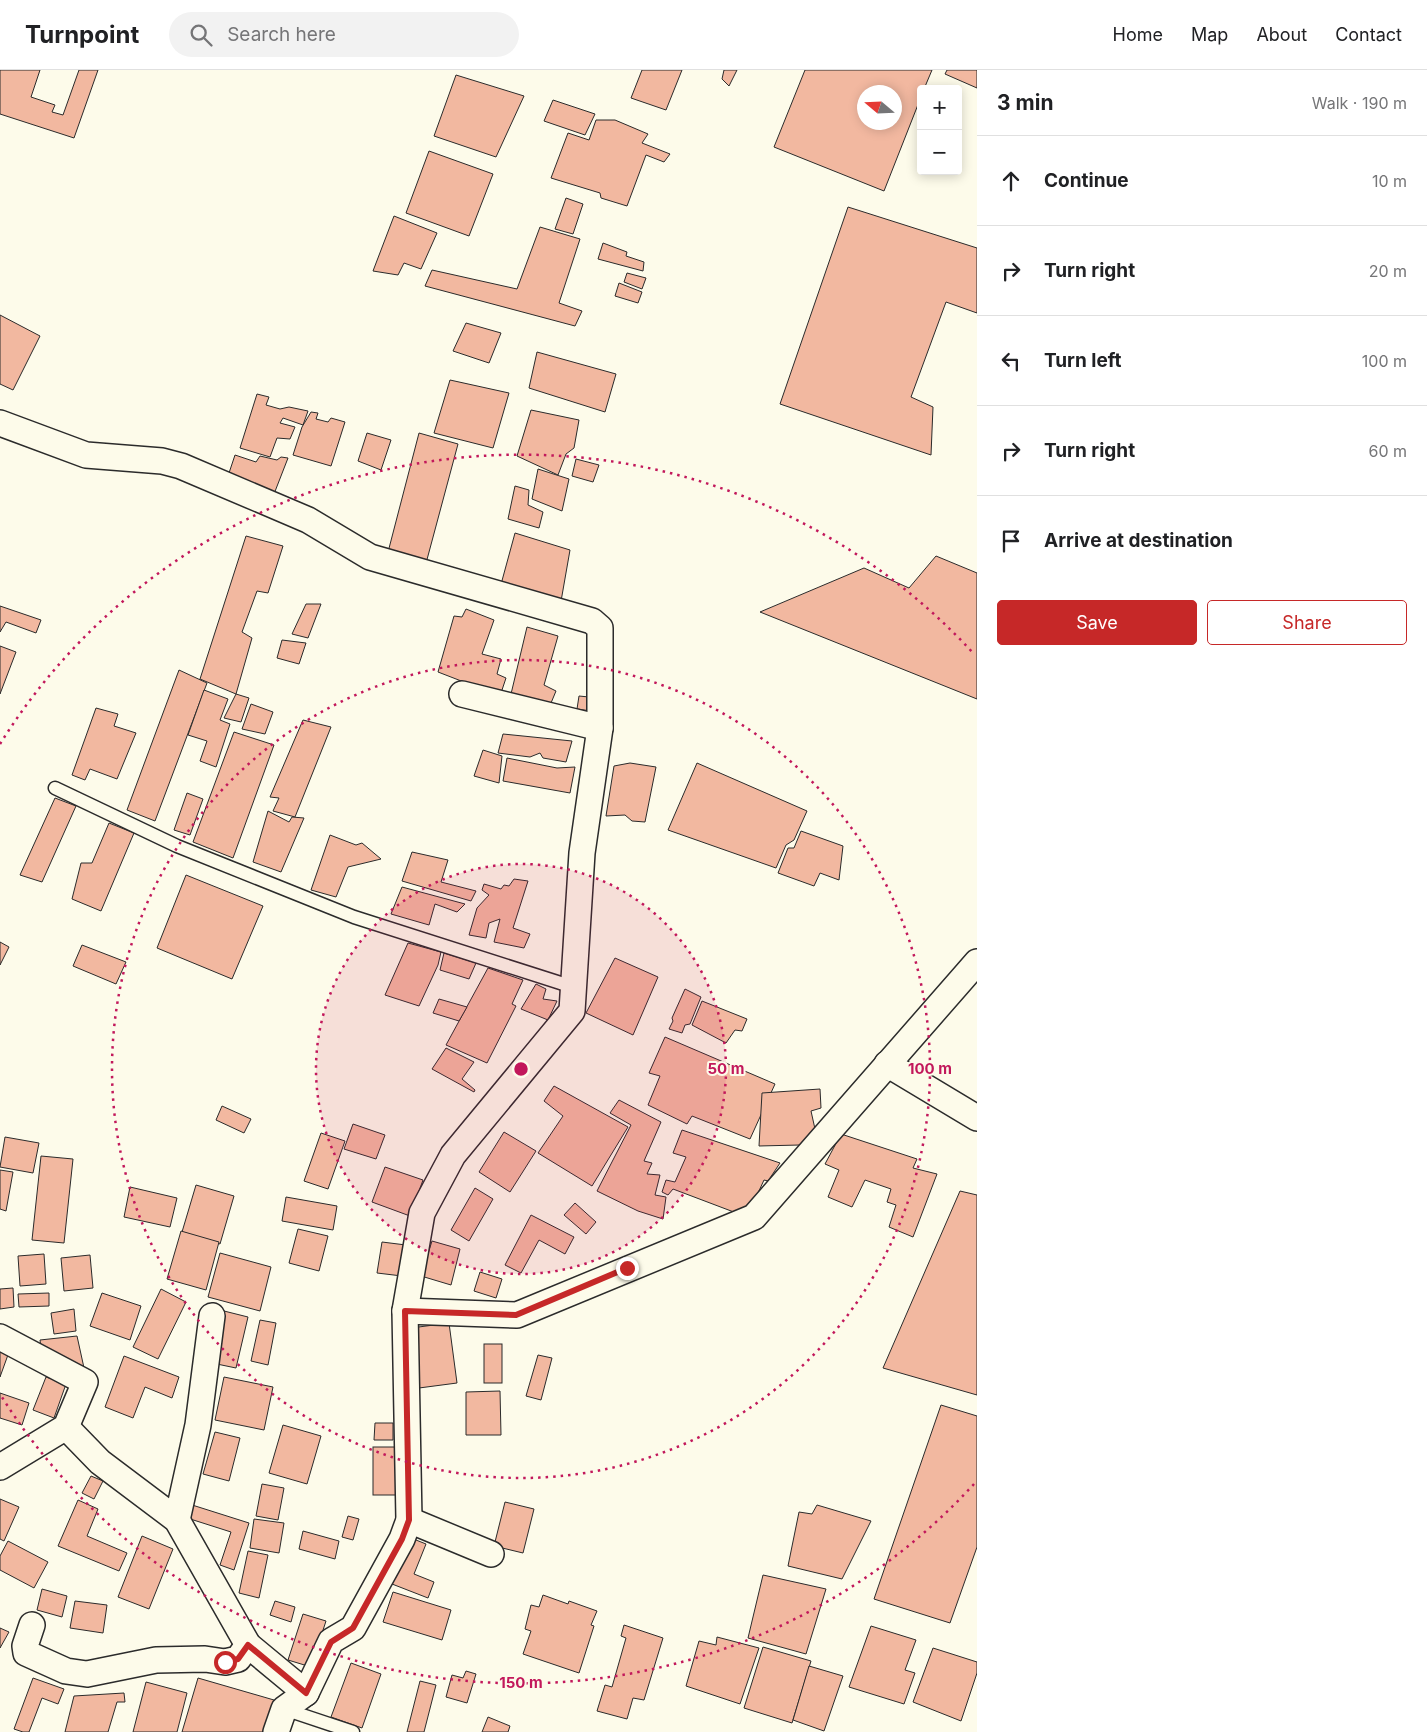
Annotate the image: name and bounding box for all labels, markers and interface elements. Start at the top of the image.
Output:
search box [169,12,519,57]
text: Turnpoint [25,20,139,49]
icon: search [187,21,215,49]
text: Search here [227,23,336,46]
text: Home [1113,24,1163,45]
text: Map [1191,24,1228,45]
text: About [1256,24,1307,45]
text: Contact [1335,24,1402,45]
north arrow [857,85,902,130]
map controls [917,85,962,175]
button: + [917,85,962,130]
text: 3 min [997,90,1053,115]
text: Walk · 190 m [1312,93,1407,113]
button: − [917,130,962,175]
icon: ahead [997,167,1025,195]
text: Continue [1044,169,1129,192]
text: 10 m [1372,171,1407,191]
icon: right [997,257,1025,285]
text: Turn right [1044,259,1135,282]
text: 20 m [1369,261,1407,281]
icon: left [997,347,1025,375]
text: Turn left [1044,349,1122,372]
text: 100 m [1362,351,1407,371]
icon: right [997,437,1025,465]
text: Turn right [1044,439,1135,462]
text: 60 m [1368,441,1407,461]
icon: arrive [997,527,1025,555]
text: Arrive at destination [1044,529,1233,552]
button: Save [997,600,1197,645]
button: Share [1207,600,1407,645]
text: 50 m [708,1059,744,1078]
text: 100 m [908,1059,952,1078]
centre of rings [512,1060,530,1078]
route end [616,1257,639,1280]
route start [214,1651,237,1674]
text: 150 m [499,1673,543,1692]

